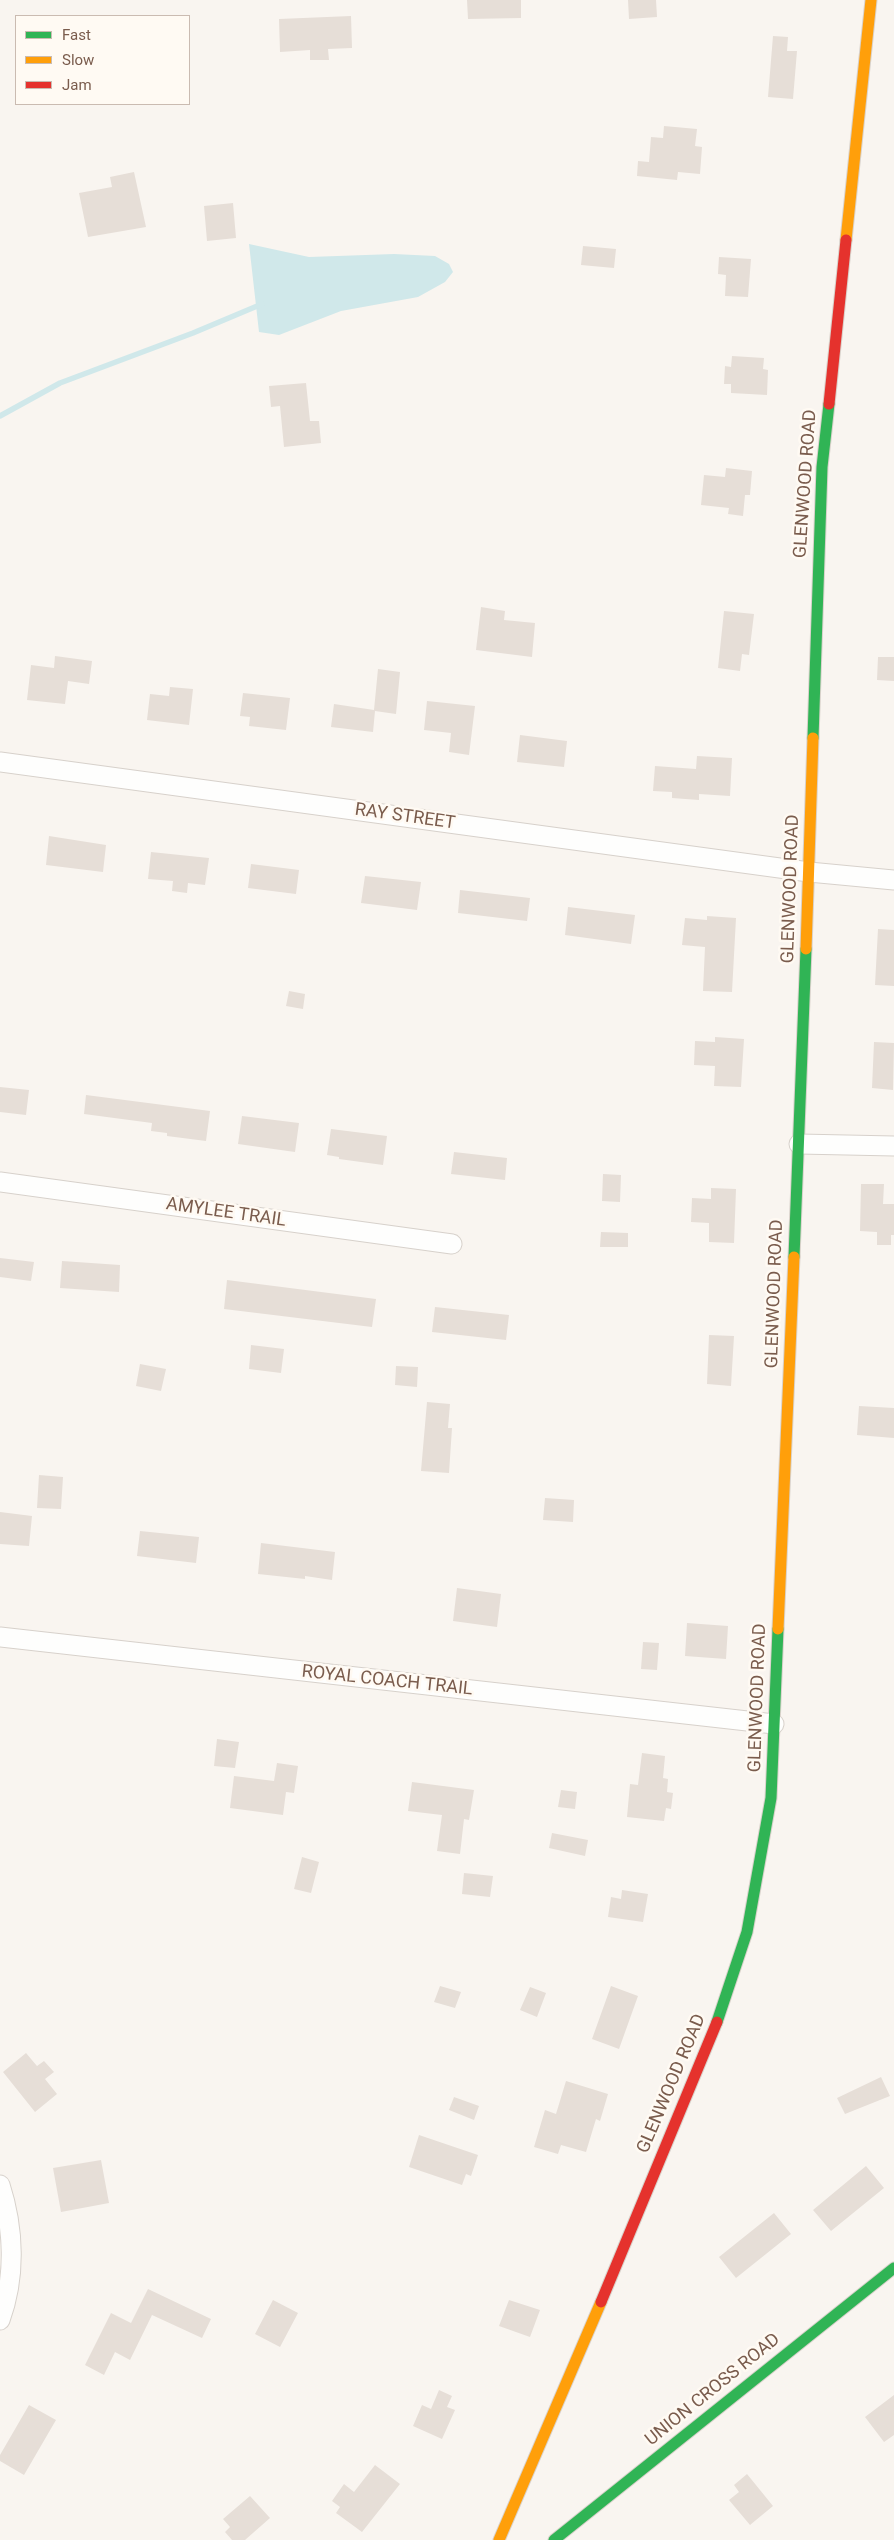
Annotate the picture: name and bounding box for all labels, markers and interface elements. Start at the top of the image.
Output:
legend [15,15,190,105]
text: Fast [62,26,91,44]
text: Slow [62,51,94,69]
text: Jam [62,76,92,94]
street label: GLENWOOD ROAD [790,409,822,559]
street label: RAY STREET [353,799,457,835]
street label: GLENWOOD ROAD [778,814,804,964]
street label: AMYLEE TRAIL [165,1194,287,1232]
street label: GLENWOOD ROAD [762,1219,788,1369]
street label: GLENWOOD ROAD [745,1623,771,1773]
street label: ROYAL COACH TRAIL [300,1661,474,1701]
street label: GLENWOOD ROAD [633,2011,711,2157]
street label: UNION CROSS ROAD [641,2329,785,2451]

